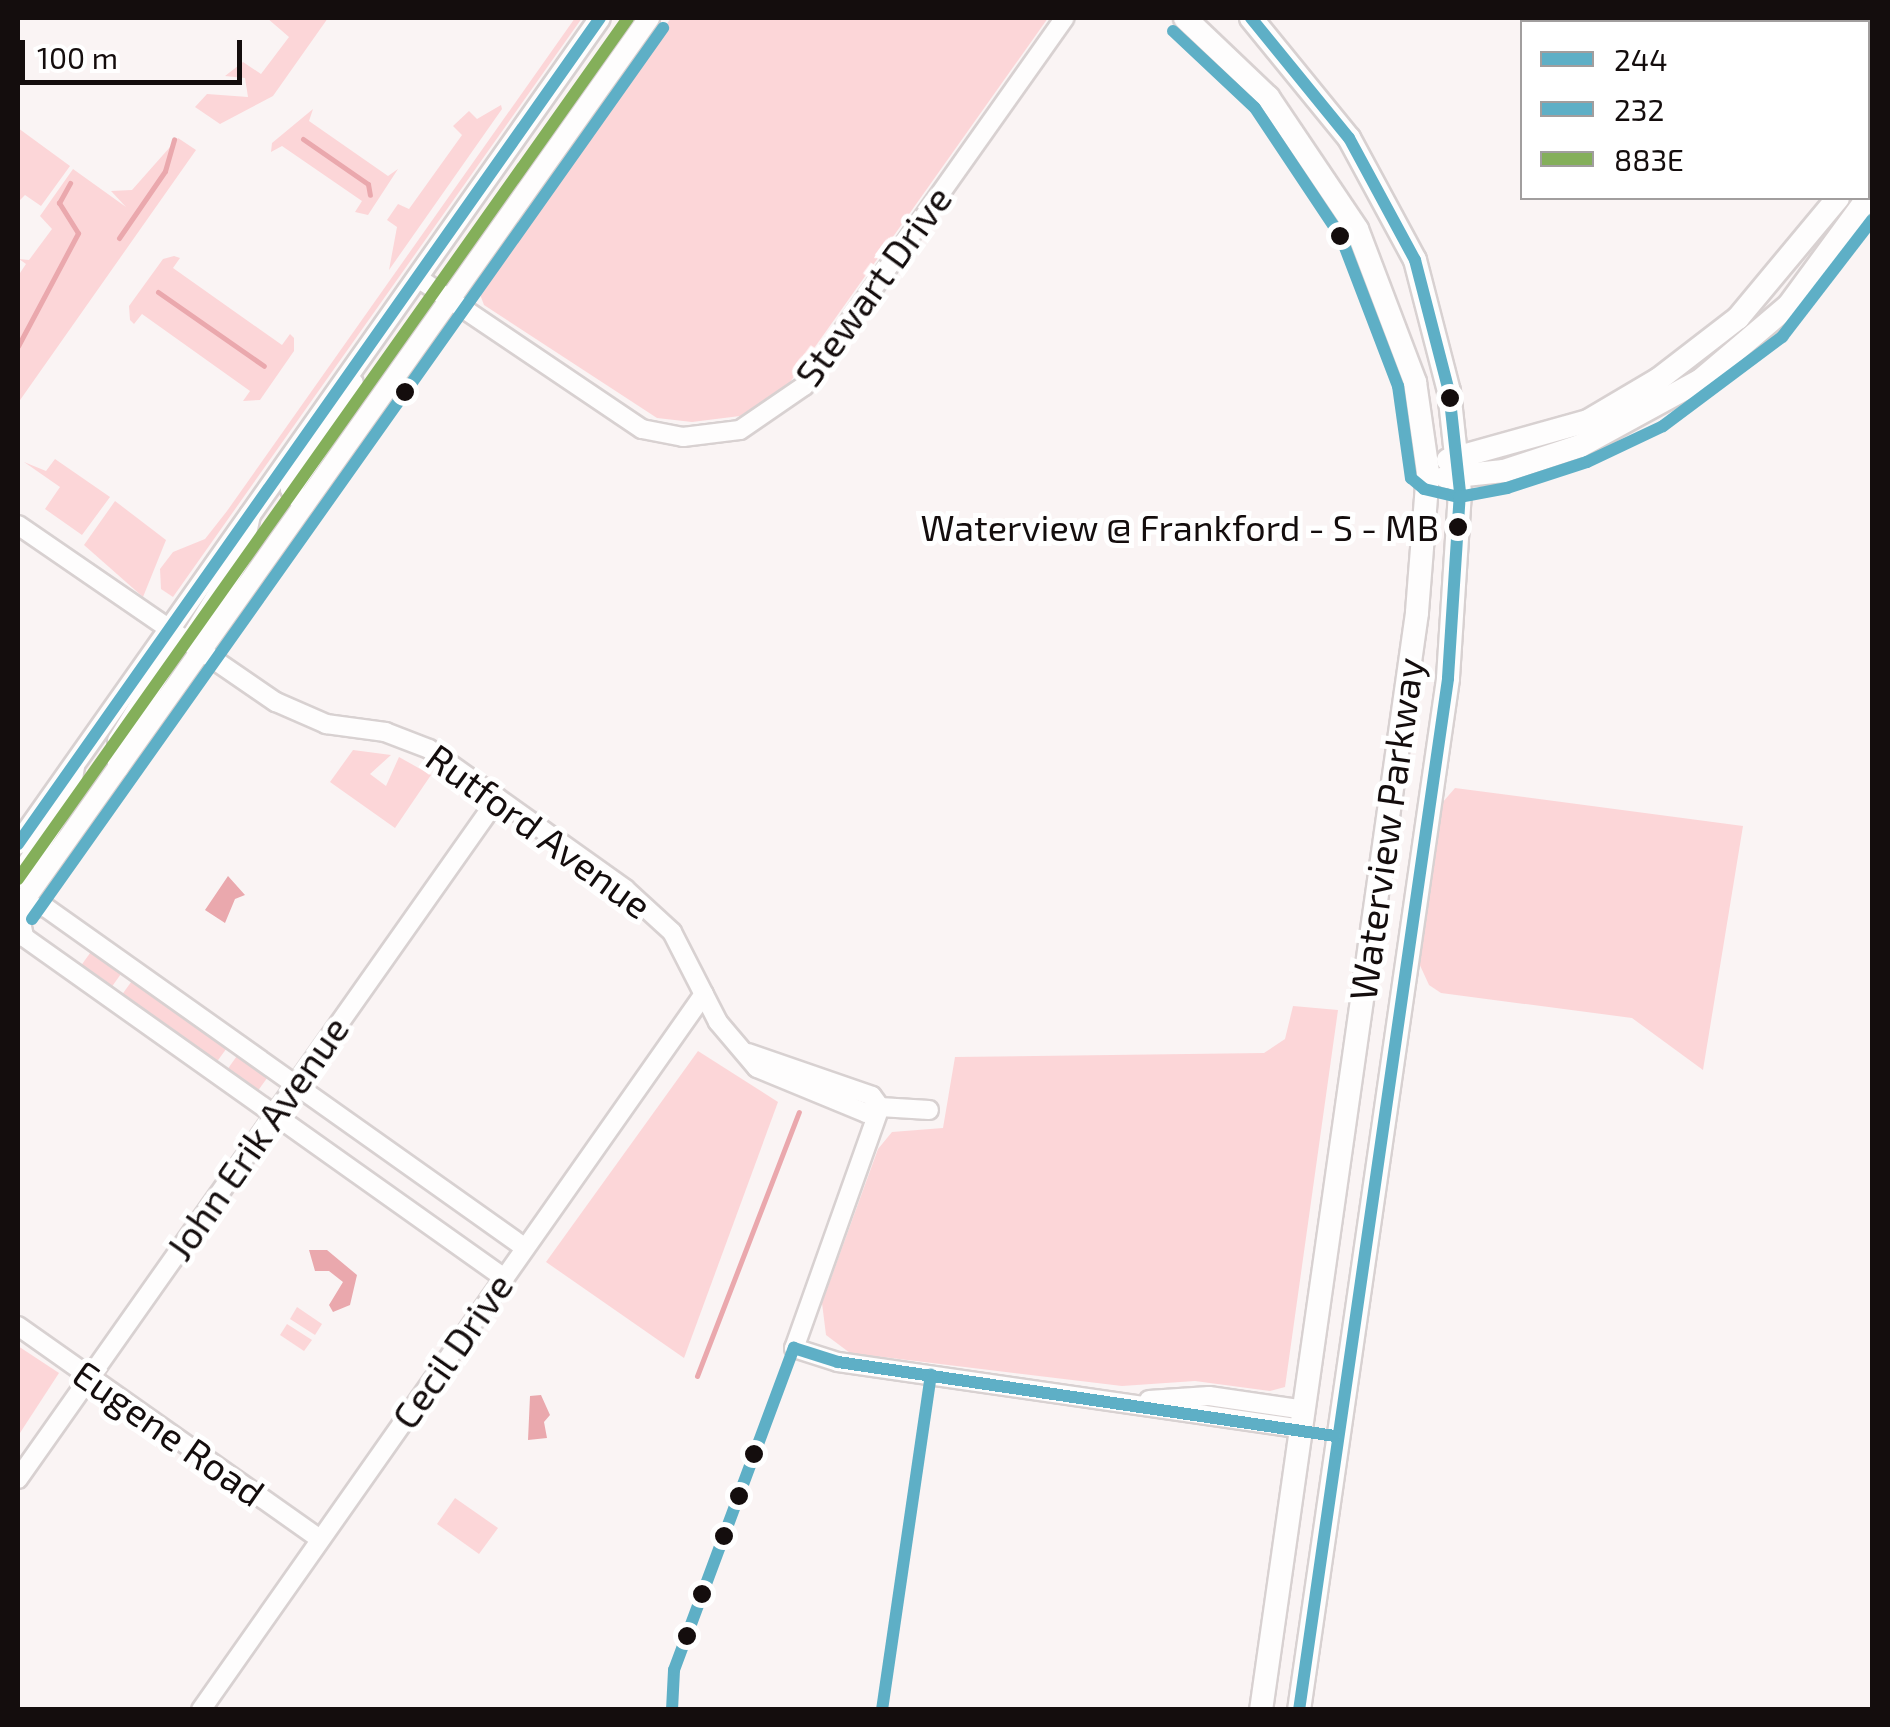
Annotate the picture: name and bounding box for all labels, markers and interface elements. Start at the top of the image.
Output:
scale bar [25,20,248,82]
legend [1520,20,1870,200]
text: 100 m [37,39,118,75]
text: 244 [1614,41,1668,77]
text: 232 [1614,91,1664,127]
text: 883E [1614,141,1684,177]
street label: Stewart Drive [785,177,961,395]
unlabelled marker [1330,226,1350,246]
unlabelled marker [395,382,415,402]
unlabelled marker [1440,388,1460,408]
place label: Waterview @ Frankford - S - MB [920,505,1439,549]
marker: Waterview @ Frankford - S - MB [1448,517,1468,537]
street label: Waterview Parkway [1339,654,1433,1004]
street label: Rutford Avenue [417,734,661,928]
street label: John Erik Avenue [156,1007,358,1269]
street label: Cecil Drive [382,1264,522,1438]
street label: Eugene Road [65,1350,273,1516]
unlabelled marker [744,1444,764,1464]
unlabelled marker [729,1486,749,1506]
unlabelled marker [714,1526,734,1546]
unlabelled marker [692,1584,712,1604]
unlabelled marker [677,1626,697,1646]

